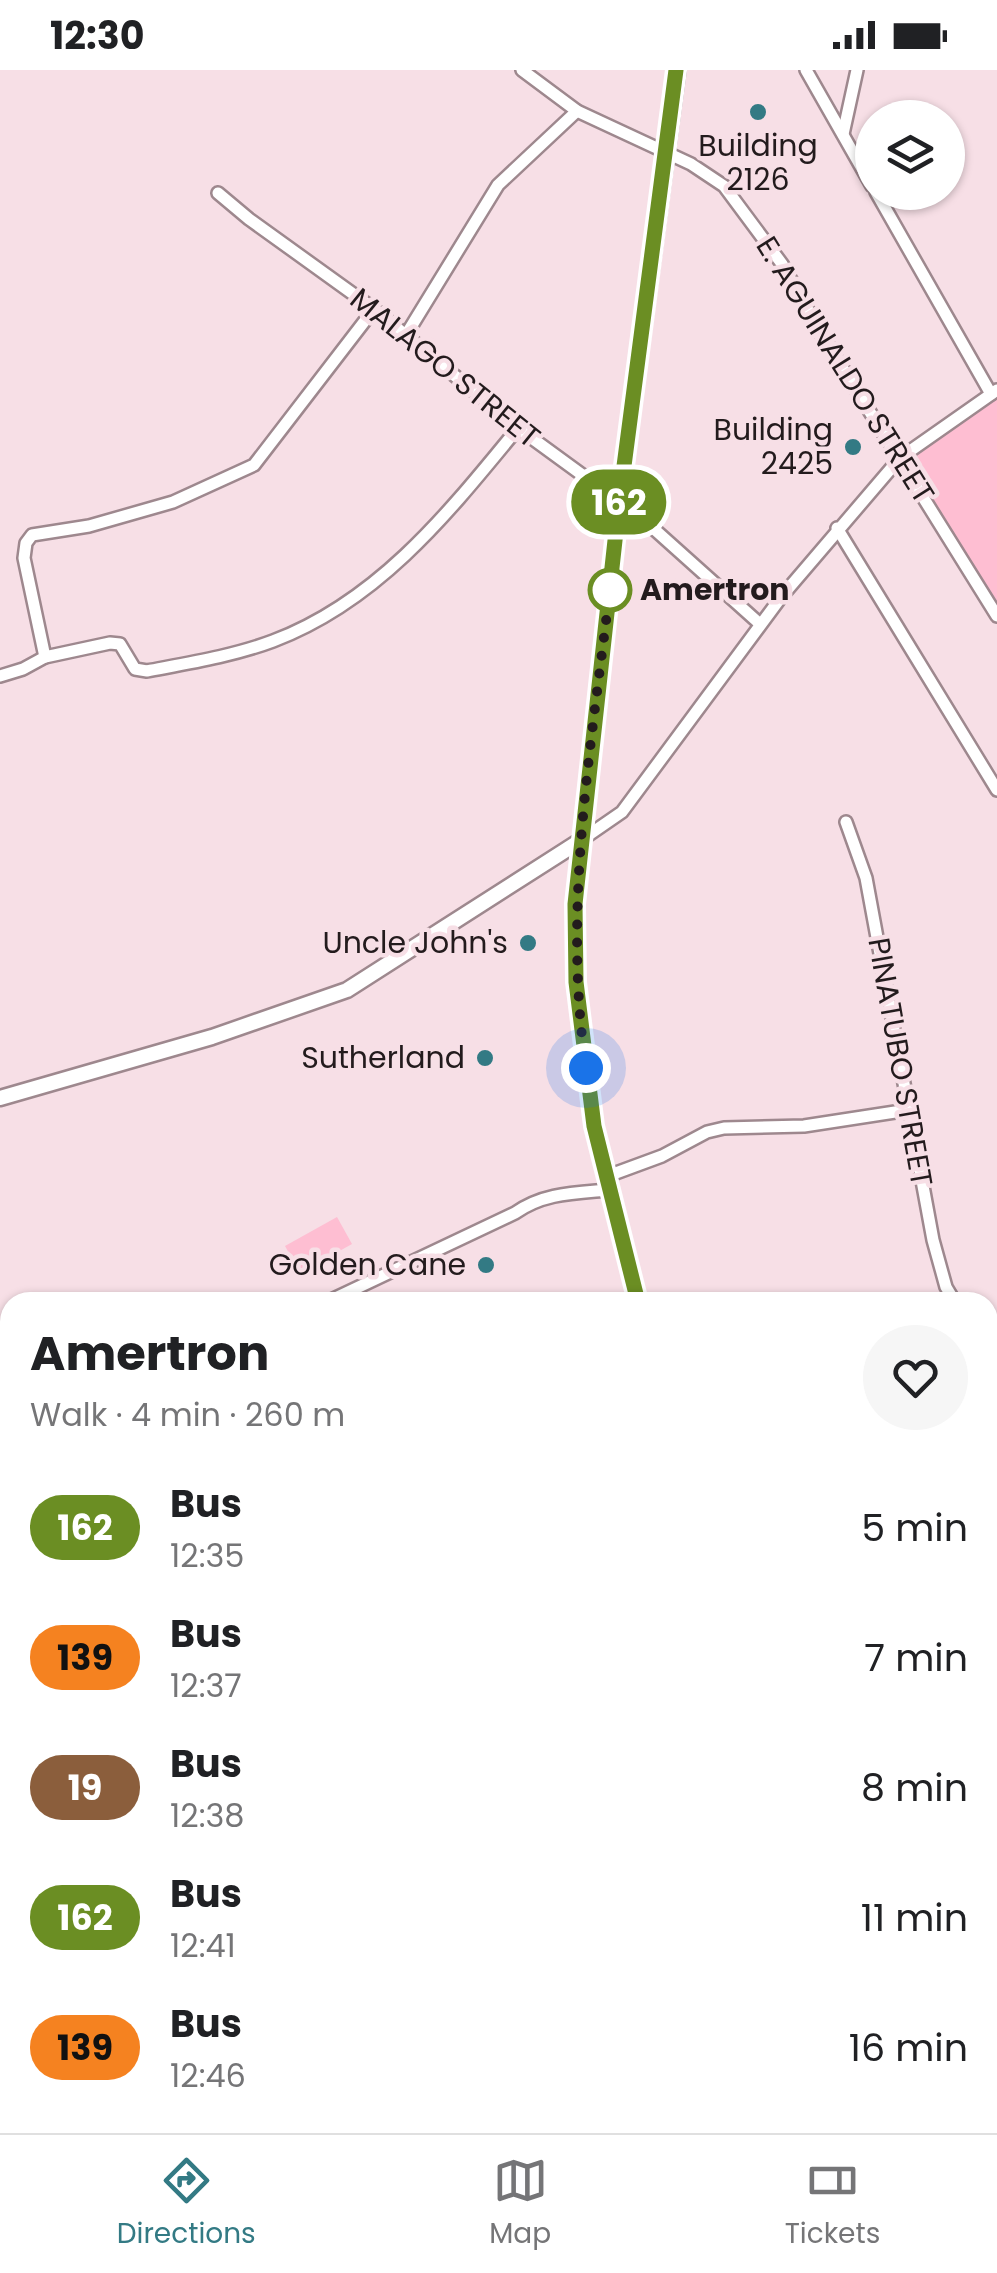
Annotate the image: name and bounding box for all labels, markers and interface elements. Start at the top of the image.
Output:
text: 12:30 [50,9,145,62]
map controls [855,100,965,210]
button: layers [855,100,965,210]
marker: Building 2126 [747,101,769,123]
place label: Building 2126 [698,124,818,201]
street label: E. AGUINALDO STREET [746,228,945,511]
street label: MALAGO STREET [341,278,549,458]
place label: Building 2425 [714,408,833,485]
marker: Building 2425 [842,436,864,458]
line badge: 162 [562,470,676,534]
text: 162 [591,478,647,527]
place label: Amertron [640,568,790,611]
marker: Amertron [589,569,631,611]
place label: Uncle John's [322,921,508,964]
marker: Uncle John's [517,932,539,954]
street label: PINATUBO STREET [857,934,944,1190]
place label: Sutherland [301,1036,465,1079]
your location [561,1043,611,1093]
marker: Sutherland [474,1047,496,1069]
place label: Golden Cane [269,1243,466,1286]
marker: Golden Cane [475,1254,497,1276]
text: Amertron [30,1320,269,1387]
button: heart [863,1325,968,1430]
text: Walk · 4 min · 260 m [30,1392,345,1437]
text: Bus [170,1477,242,1530]
text: 5 min [861,1501,968,1554]
text: 162 [57,1503,113,1552]
text: 12:35 [170,1533,244,1578]
text: Bus [170,1607,242,1660]
text: 7 min [864,1631,968,1684]
text: 139 [57,1633,113,1682]
text: 12:37 [170,1663,242,1708]
text: Bus [170,1737,242,1790]
text: 8 min [861,1761,968,1814]
text: 19 [68,1763,102,1812]
text: 12:38 [170,1793,245,1838]
text: Bus [170,1867,242,1920]
text: 11 min [861,1891,968,1944]
text: 162 [57,1893,113,1942]
text: 12:41 [170,1923,236,1968]
text: Bus [170,1997,242,2050]
text: 16 min [849,2021,968,2074]
text: 139 [57,2023,113,2072]
text: 12:46 [170,2053,246,2098]
tab: Directions [117,2153,256,2255]
tab: Map [489,2153,551,2255]
tab: Tickets [785,2153,880,2255]

